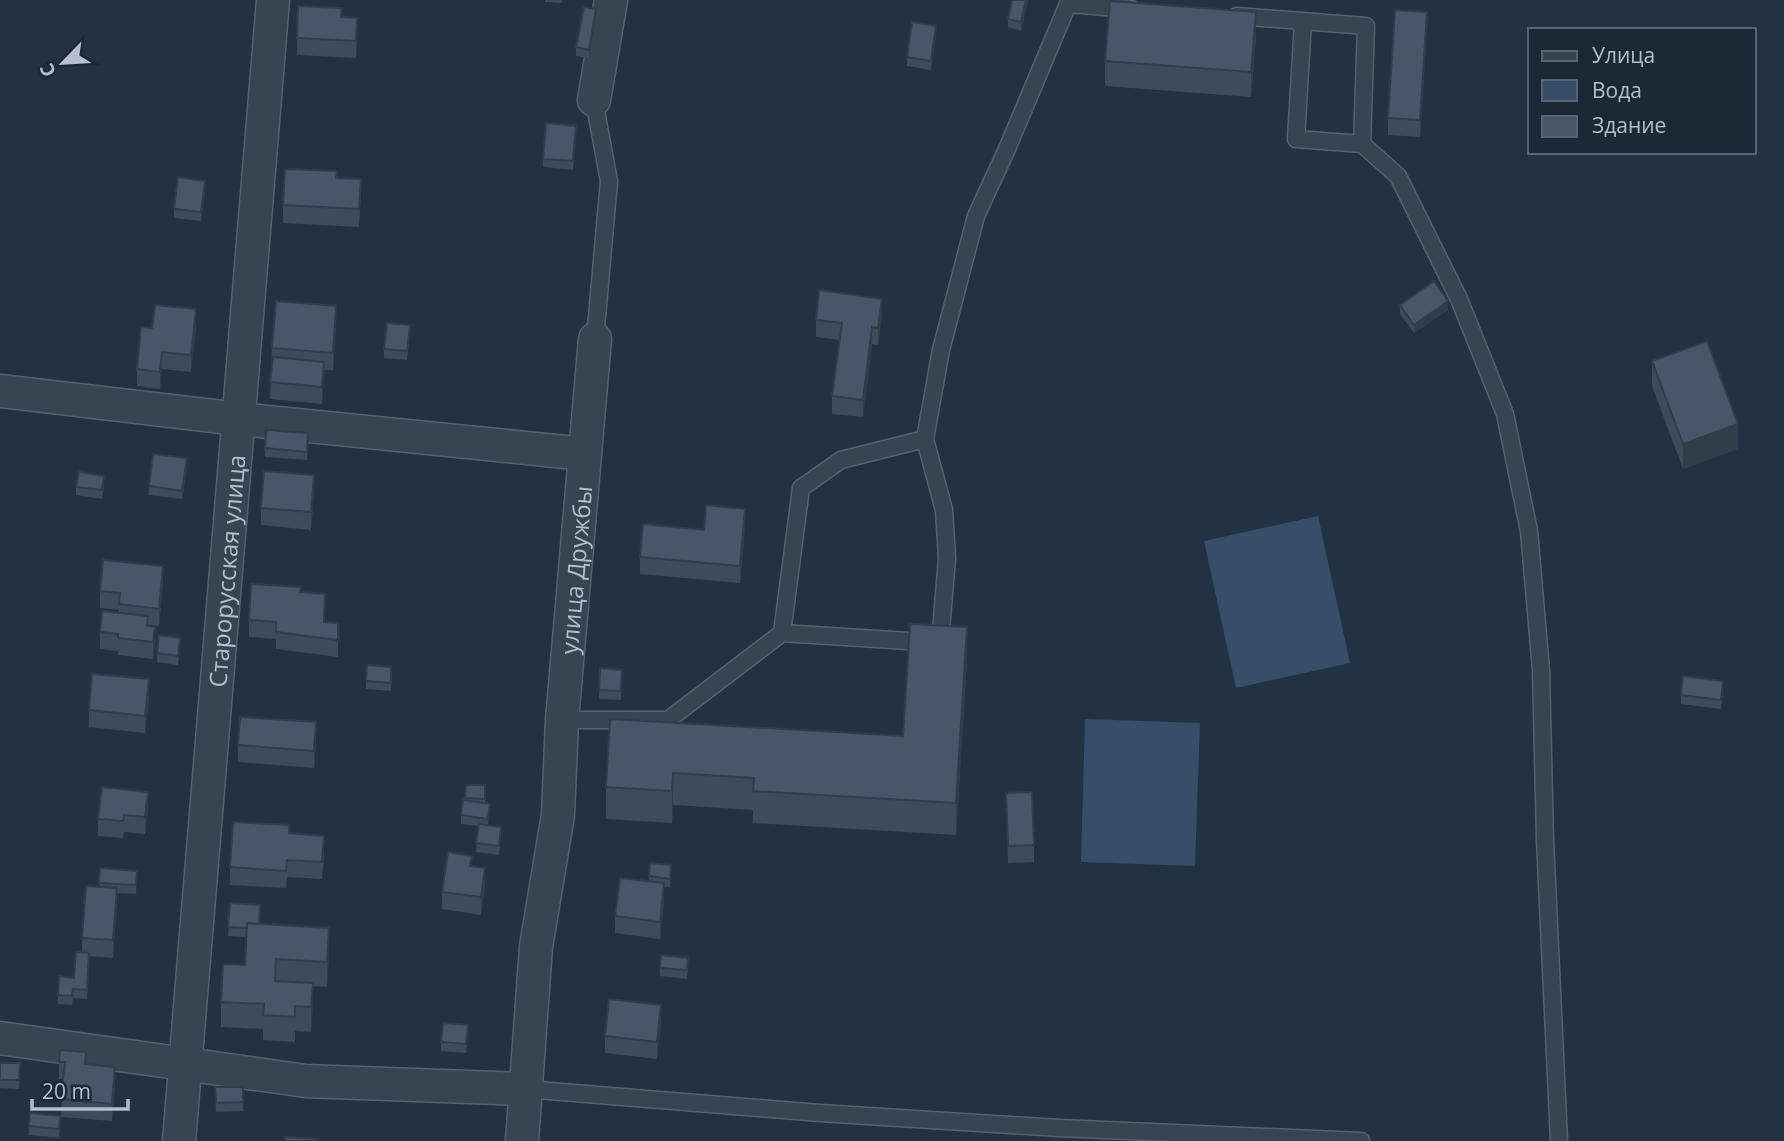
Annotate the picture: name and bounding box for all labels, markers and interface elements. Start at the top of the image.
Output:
north arrow [28,28,98,98]
legend [1528,28,1756,154]
text: Улица [1592,41,1655,69]
text: С [33,59,62,81]
text: Вода [1592,76,1642,104]
text: Здание [1592,111,1666,139]
street label: Старорусская улица [200,453,252,689]
street label: улица Дружбы [551,484,599,656]
scale bar [32,1068,128,1112]
text: 20 m [42,1077,91,1105]

